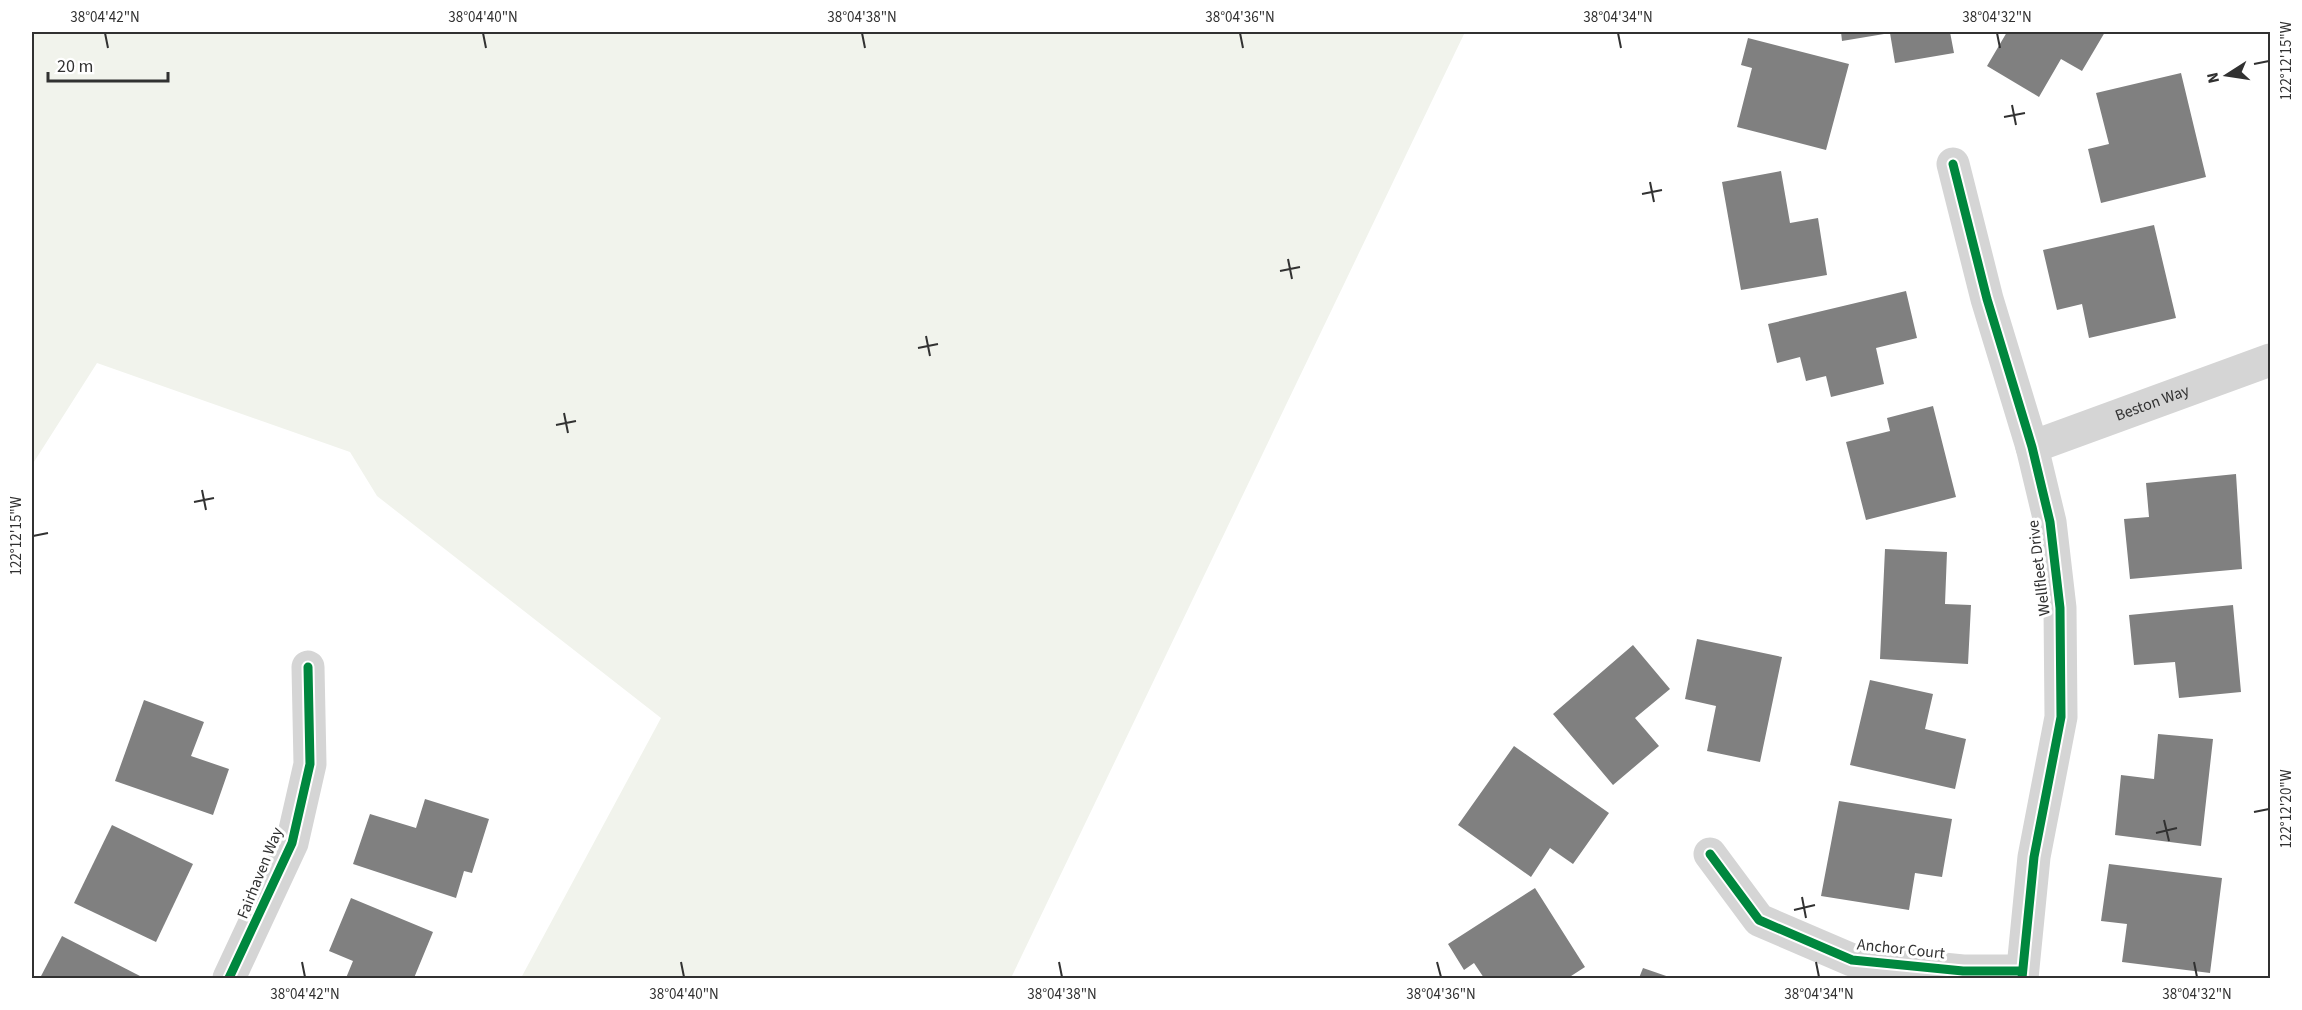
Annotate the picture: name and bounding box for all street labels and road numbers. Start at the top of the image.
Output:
street label: Beston Way [2112,379,2193,427]
street label: Wellfleet Drive [2022,519,2056,617]
street label: Fairhaven Way [232,823,289,922]
street label: Anchor Court [1856,933,1947,965]

